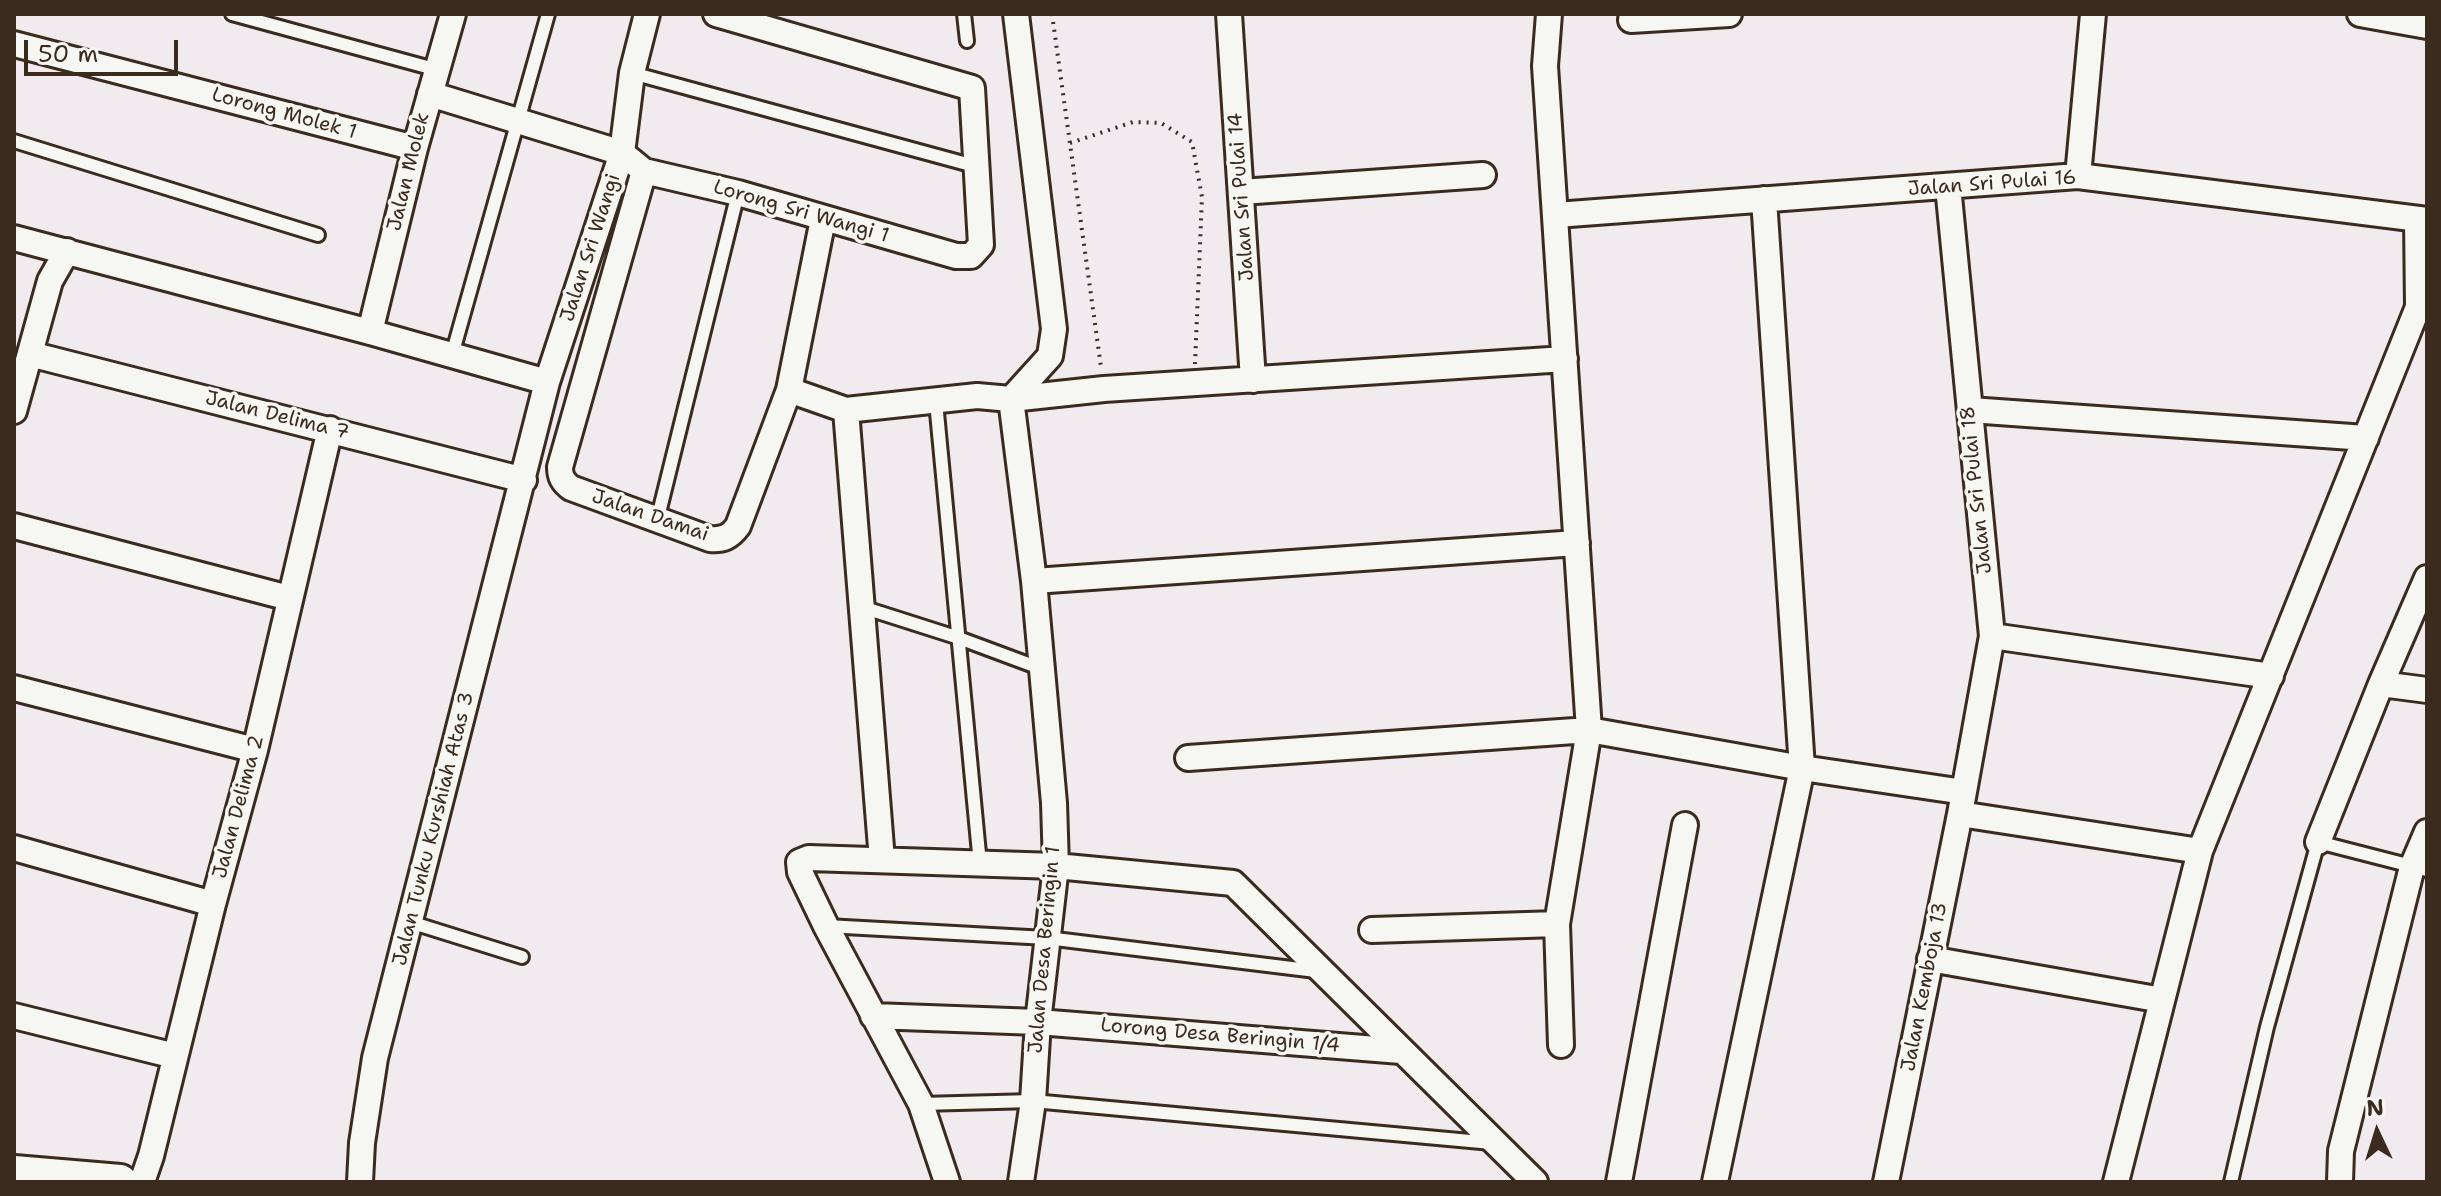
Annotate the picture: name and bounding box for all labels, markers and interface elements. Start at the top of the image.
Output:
scale bar [28,24,182,74]
text: 50 m [38,38,98,70]
street label: Lorong Molek 1 [209,83,359,145]
street label: Jalan Molek [383,110,435,234]
street label: Jalan Sri Pulai 14 [1224,112,1260,282]
street label: Jalan Sri Pulai 16 [1907,166,2077,202]
street label: Jalan Sri Wangi [556,171,626,325]
street label: Lorong Sri Wangi 1 [710,175,892,249]
street label: Jalan Delima 7 [203,387,351,445]
street label: Jalan Sri Pulai 18 [1956,405,1998,575]
street label: Jalan Damai [588,485,712,547]
street label: Jalan Tunku Kurshiah Atas 3 [388,690,480,968]
street label: Jalan Delima 2 [208,733,270,881]
street label: Jalan Desa Beringin 1 [1024,845,1066,1055]
street label: Jalan Kemboja 13 [1897,900,1953,1074]
street label: Lorong Desa Beringin 1/4 [1099,1014,1341,1058]
north arrow [2337,1092,2417,1172]
text: N [2366,1092,2385,1123]

